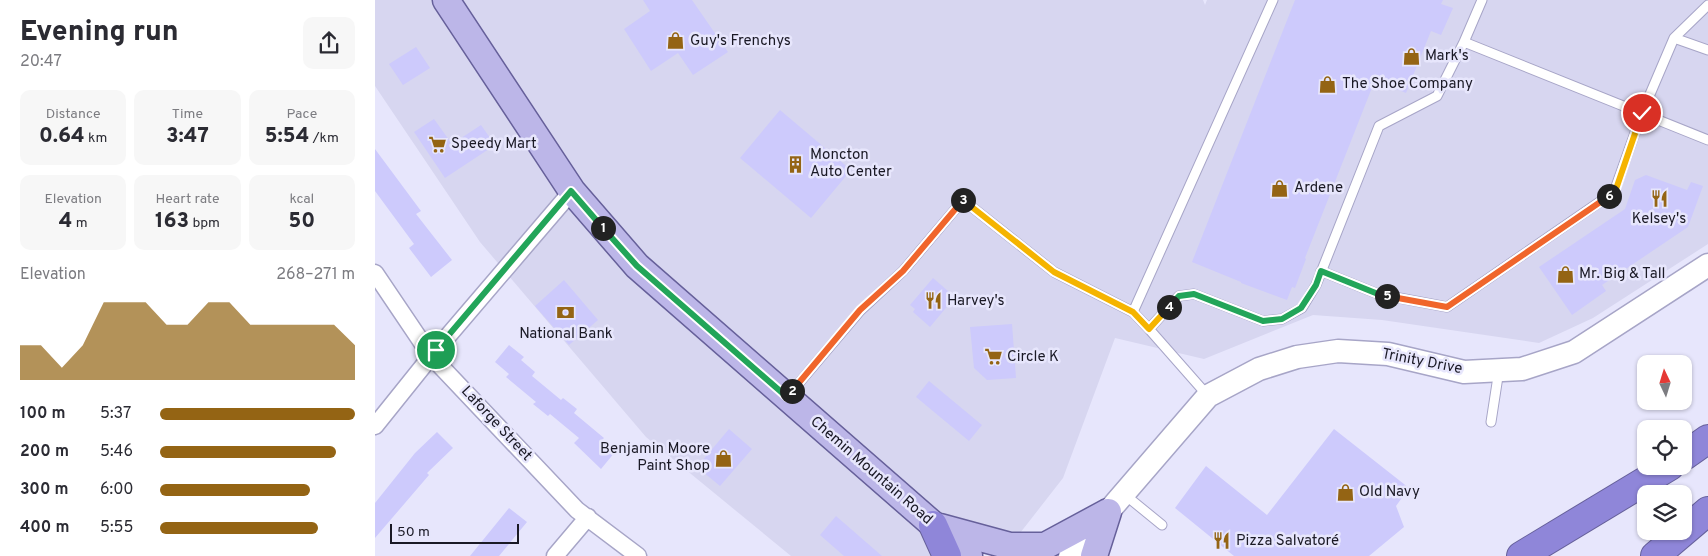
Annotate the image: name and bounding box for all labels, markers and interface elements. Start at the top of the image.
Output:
text: Evening run [20,15,179,51]
button: share [303,17,355,69]
shop icon: Guy's Frenchys [666,31,686,51]
place label: Guy's Frenchys [690,32,791,51]
shop icon: Mark's [1401,46,1421,66]
place label: Mark's [1425,47,1469,66]
text: 20:47 [20,52,62,72]
shop icon: The Shoe Company [1318,74,1338,94]
place label: The Shoe Company [1342,75,1473,94]
pin [1621,92,1663,134]
icon: check [1628,99,1656,127]
text: Distance [46,106,101,123]
text: Time [172,106,203,123]
text: Pace [286,106,317,123]
text: 0.64 [39,123,85,150]
text: 3:47 [166,123,209,150]
text: 5:54 [265,123,310,150]
text: km [85,130,107,147]
text: /km [310,130,339,147]
supermarket icon: Speedy Mart [427,134,447,154]
place label: Speedy Mart [451,135,537,154]
place label: Moncton Auto Center [810,146,892,182]
building icon: Moncton Auto Center [786,154,806,174]
shop icon: Ardene [1270,178,1290,198]
place label: Ardene [1294,179,1343,198]
pin: 6 [1597,184,1621,208]
pin: 3 [951,188,975,212]
text: 6 [1605,188,1614,205]
restaurant icon: Kelsey's [1649,188,1669,208]
text: Elevation [44,191,102,208]
text: Heart rate [155,191,220,208]
text: kcal [289,191,314,208]
text: 3 [959,192,968,209]
text: 4 [59,208,72,235]
text: 163 [155,208,189,235]
text: 50 [289,208,315,235]
place label: Kelsey's [1632,210,1686,229]
text: m [72,215,88,232]
text: bpm [189,215,220,232]
pin: 1 [591,216,615,240]
text: 1 [601,220,606,237]
shop icon: Mr. Big & Tall [1555,264,1575,284]
text: Elevation [20,265,86,285]
text: 268–271 m [276,265,355,285]
place label: Mr. Big & Tall [1579,265,1666,284]
pin: 5 [1375,284,1399,308]
text: 5 [1383,288,1392,305]
restaurant icon: Harvey's [923,291,943,311]
place label: Harvey's [947,292,1005,311]
pin: 4 [1157,294,1181,320]
text: 4 [1165,299,1174,316]
bank icon: National Bank [556,303,576,323]
place label: National Bank [519,325,613,344]
pin [415,329,457,371]
icon: arrive [422,336,450,364]
street label: Trinity Drive [1380,345,1464,379]
supermarket icon: Circle K [983,347,1003,367]
place label: Circle K [1007,348,1059,367]
north arrow [1637,355,1693,410]
map controls [1637,355,1692,540]
pin: 2 [779,378,805,404]
street label: Laforge Street [456,382,536,466]
text: 2 [788,383,797,400]
text: 100 m [20,404,66,424]
text: 5:37 [100,404,131,424]
street label: Chemin Mountain Road [806,413,936,529]
button: locate [1637,420,1692,475]
place label: Benjamin Moore Paint Shop [600,440,710,476]
text: 200 m [20,442,69,462]
text: 5:46 [100,442,133,462]
shop icon: Benjamin Moore Paint Shop [714,448,734,468]
text: 300 m [20,480,68,500]
text: 6:00 [100,480,134,500]
shop icon: Old Navy [1335,482,1355,502]
place label: Old Navy [1359,483,1420,502]
button: layers [1637,485,1692,540]
text: 400 m [20,518,69,538]
text: 5:55 [100,518,133,538]
scale bar [390,521,519,544]
text: 50 m [397,524,430,541]
restaurant icon: Pizza Salvatoré [1212,531,1232,551]
place label: Pizza Salvatoré [1236,532,1339,551]

